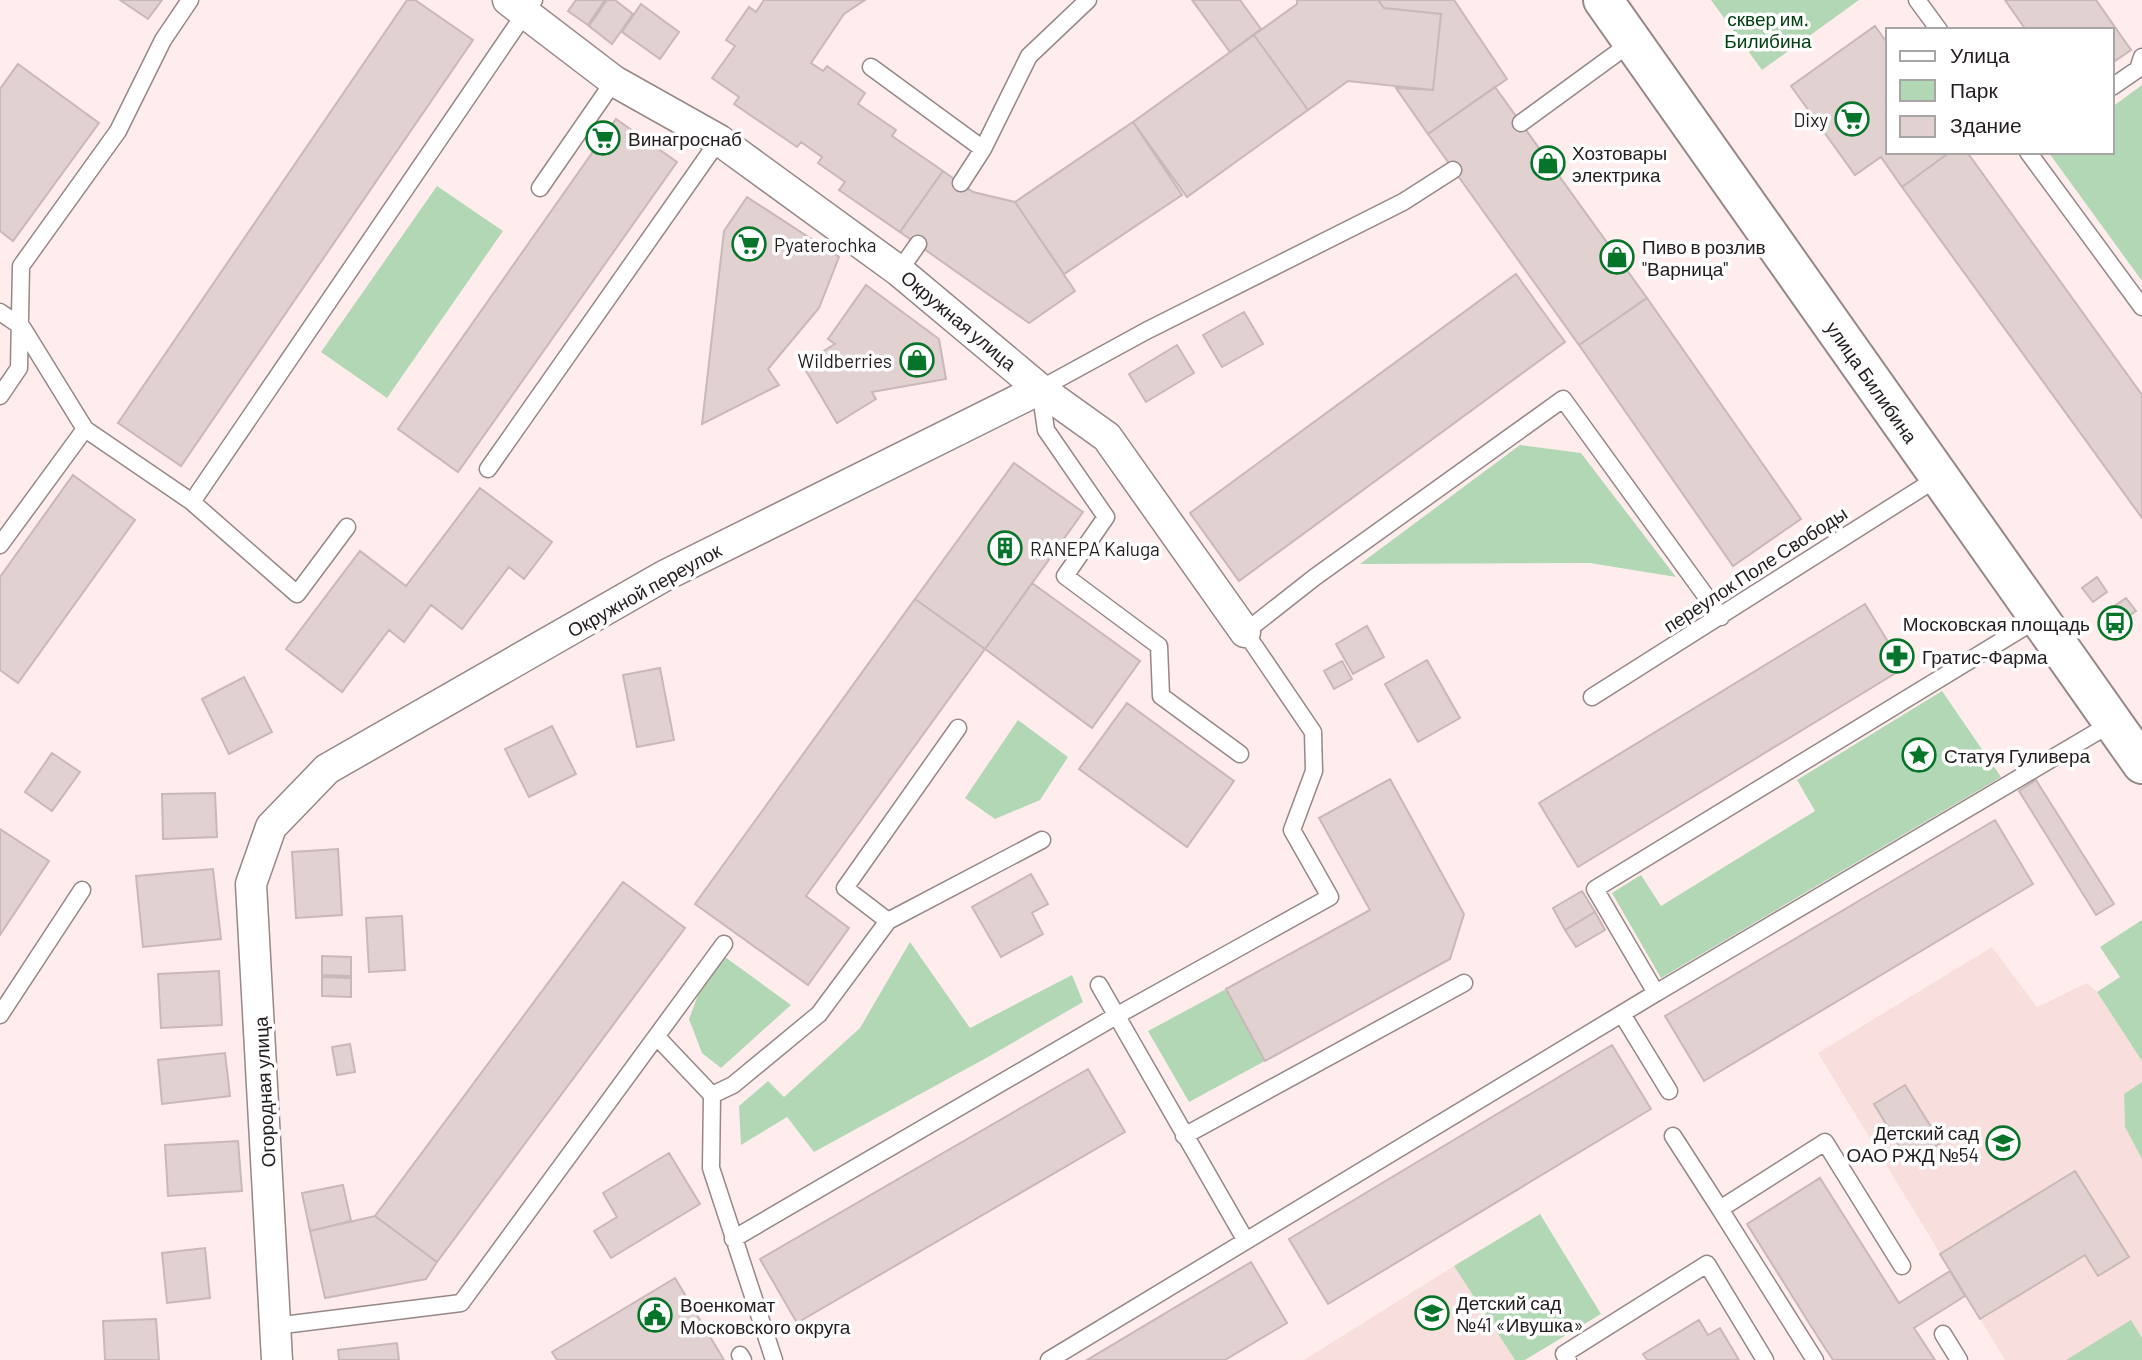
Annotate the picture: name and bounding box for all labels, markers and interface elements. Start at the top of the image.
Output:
park label: сквер им. Билибина [1724,7,1812,52]
legend [1886,28,2114,154]
text: Улица [1950,42,2010,67]
text: Парк [1950,77,1998,102]
supermarket icon: Dixy [1833,100,1871,138]
place label: Dixy [1794,108,1828,131]
text: Здание [1950,112,2022,137]
supermarket icon: Винагроснаб [584,119,622,157]
place label: Винагроснаб [628,127,742,150]
place label: Хозтовары электрика [1572,141,1667,186]
shop icon: Хозтовары электрика [1529,144,1567,182]
supermarket icon: Pyaterochka [730,225,768,263]
place label: Pyaterochka [774,233,877,256]
place label: Пиво в розлив "Варница" [1642,235,1766,280]
shop icon: Пиво в розлив "Варница" [1598,238,1636,276]
street label: Окружная улица [897,265,1022,375]
street label: улица Билибина [1821,317,1923,448]
shop icon: Wildberries [898,341,936,379]
place label: Wildberries [798,349,892,372]
street label: переулок Поле Свободы [1659,501,1851,637]
building icon: RANEPA Kaluga [986,529,1024,567]
place label: RANEPA Kaluga [1030,537,1160,560]
street label: Окружной переулок [563,538,726,642]
bus stop icon: Московская площадь [2096,604,2134,642]
place label: Московская площадь [1903,612,2090,635]
pharmacy icon: Гратис-Фарма [1878,637,1916,675]
place label: Гратис-Фарма [1922,645,2048,668]
place icon: Статуя Гуливера [1900,736,1938,774]
place label: Статуя Гуливера [1944,744,2090,767]
street label: Огородная улица [249,1016,279,1168]
place label: Детский сад ОАО РЖД №54 [1847,1121,1979,1166]
school or university icon: Детский сад ОАО РЖД №54 [1984,1124,2022,1162]
place label: Детский сад №41 «Ивушка» [1456,1291,1583,1336]
place label: Военкомат Московского округа [680,1293,851,1338]
school or university icon: Детский сад №41 «Ивушка» [1413,1294,1451,1332]
public building icon: Военкомат Московского округа [636,1296,674,1334]

